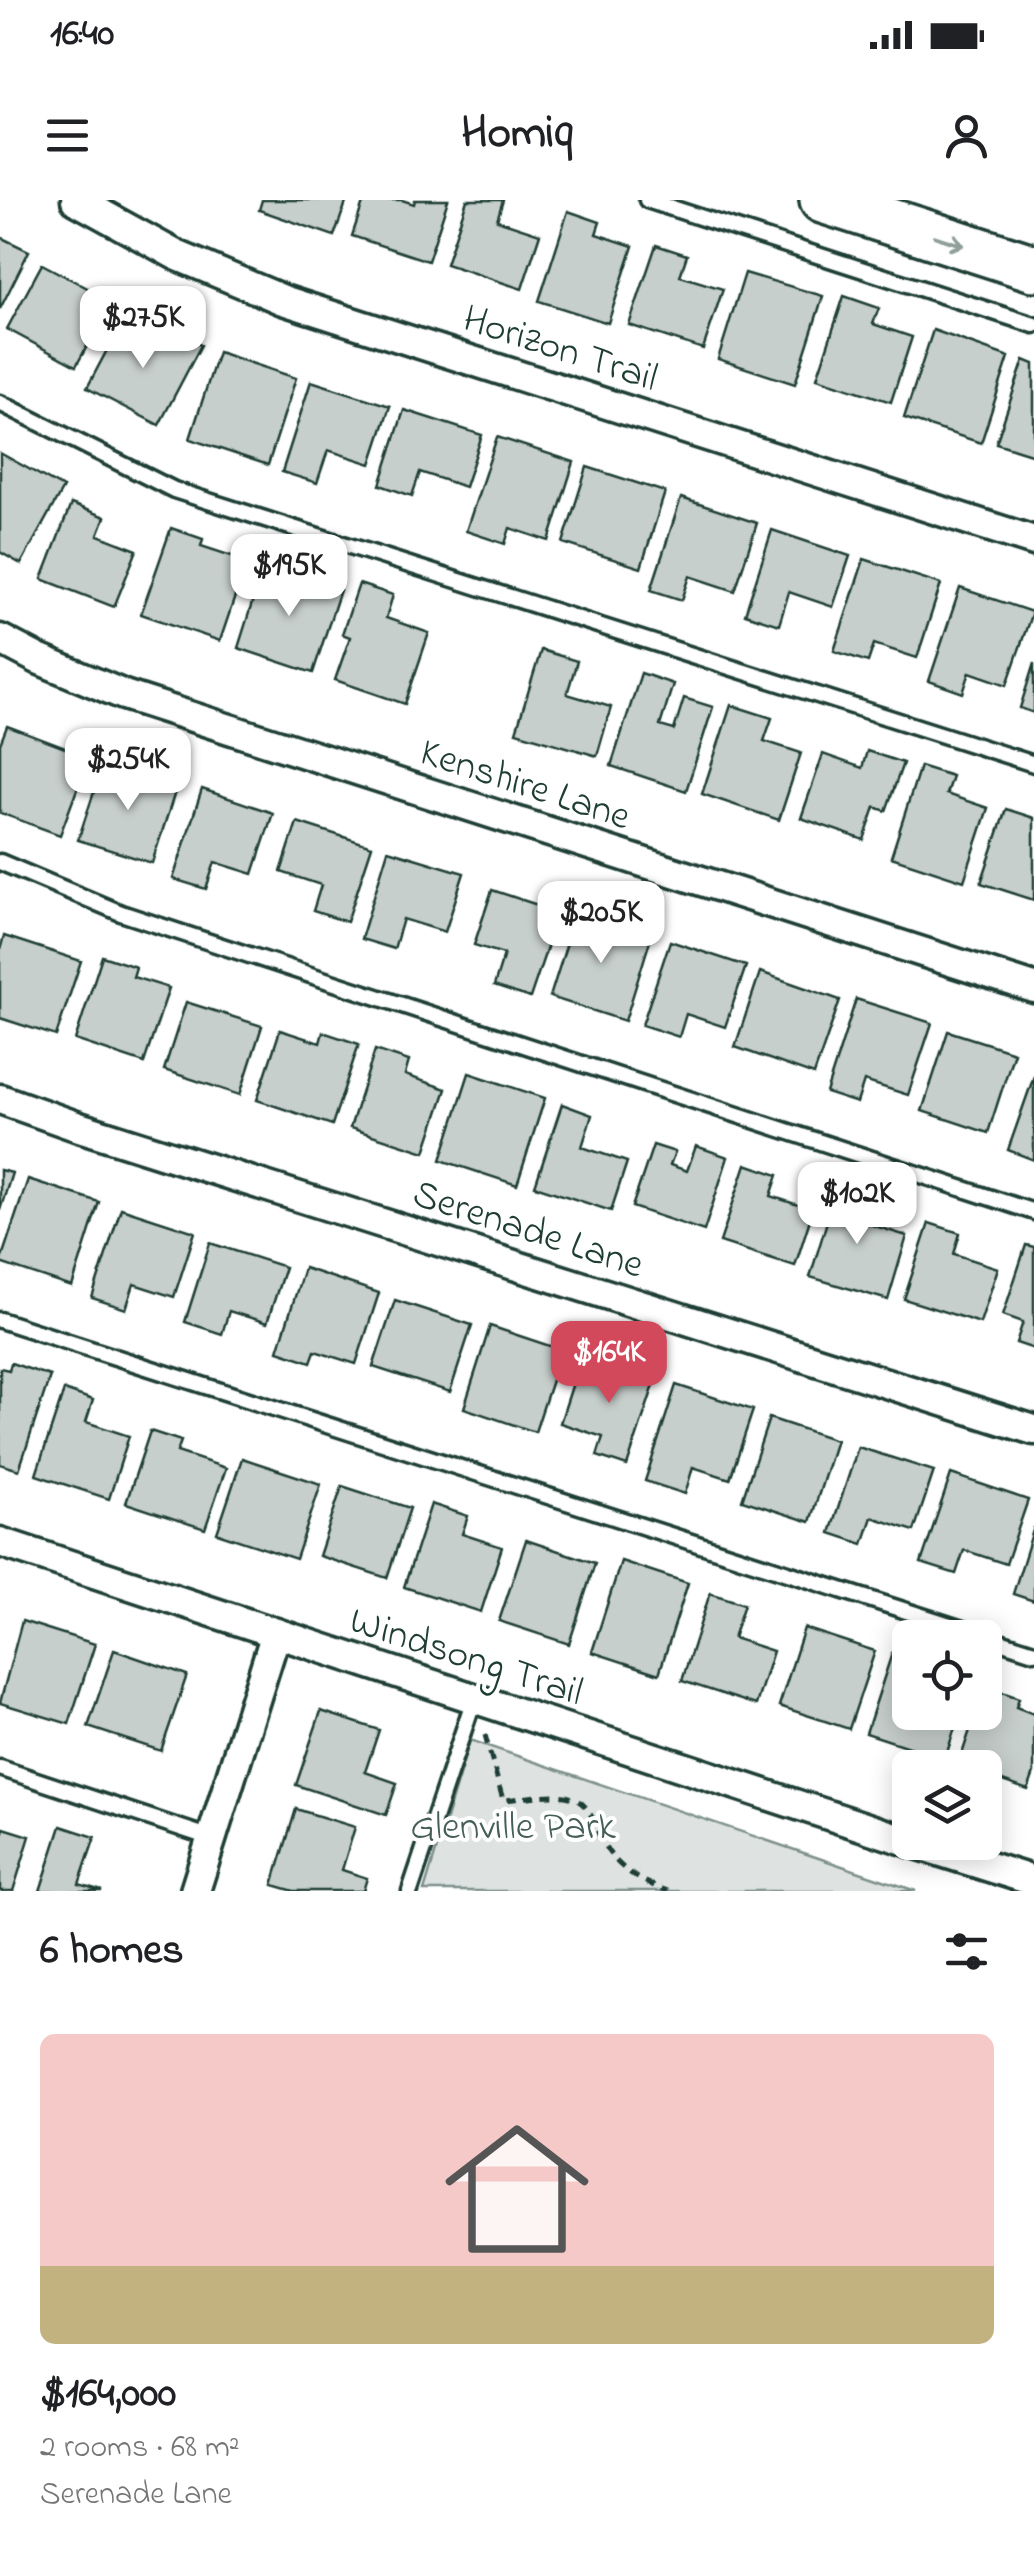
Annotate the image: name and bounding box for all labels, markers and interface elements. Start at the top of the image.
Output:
text: 16:40 [50,7,114,63]
text: Homiq [461,102,573,168]
icon: menu [40,108,95,163]
icon: person [939,108,994,163]
one-way arrow [933,233,965,251]
pin: $275K [73,286,213,371]
street label: Horizon Trail [455,291,665,410]
text: $275K [102,295,184,342]
pin: $195K [219,534,359,619]
text: $195K [253,543,326,590]
street label: Kenshire Lane [412,725,637,848]
pin: $254K [58,728,198,813]
text: $254K [87,737,169,784]
pin: $205K [531,881,671,966]
text: $205K [560,890,642,937]
pin: $102K [787,1162,927,1247]
street label: Serenade Lane [405,1166,651,1296]
text: $102K [820,1171,894,1218]
pin: $164K [539,1321,679,1406]
text: $164K [573,1330,645,1377]
street label: Windsong Trail [341,1593,590,1724]
map controls [892,1620,1002,1860]
button: locate [892,1620,1002,1730]
button: layers [892,1750,1002,1860]
park label: Glenville Park [410,1799,616,1858]
text: 6 homes [40,1921,184,1982]
icon: filters [939,1924,994,1979]
icon: home [427,2099,607,2279]
text: $164,000 [40,2364,176,2425]
text: 2 rooms · 68 m² [40,2425,239,2472]
text: Serenade Lane [40,2472,232,2519]

